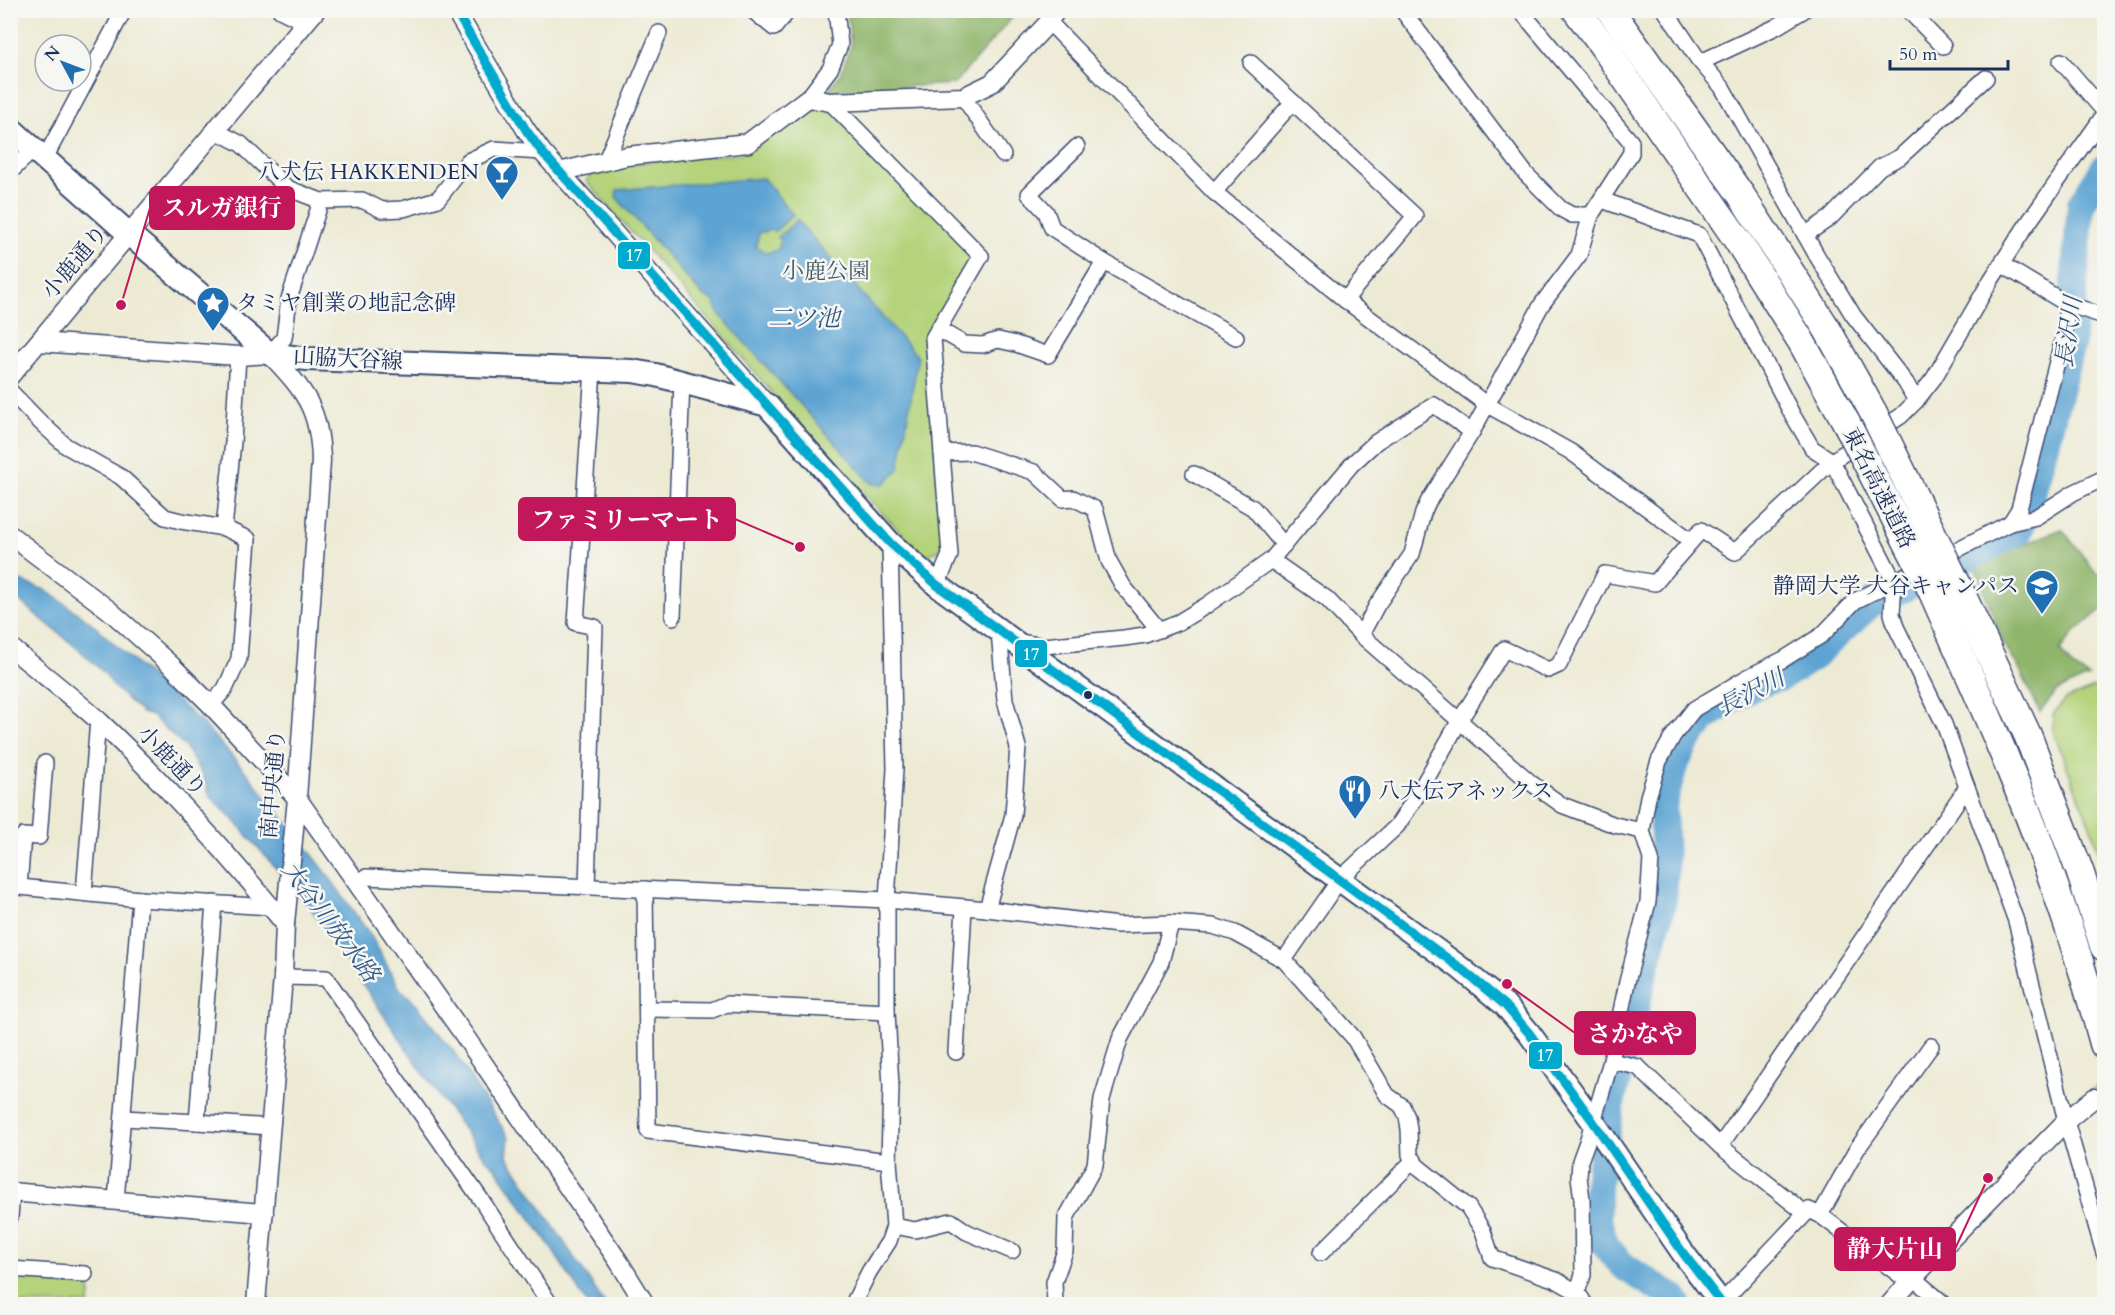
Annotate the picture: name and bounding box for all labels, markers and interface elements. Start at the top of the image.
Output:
north arrow [33,33,93,93]
scale bar [1890,33,2008,71]
text: N [40,41,65,66]
text: 50 m [1899,42,1938,67]
bar icon: 八犬伝 HAKKENDEN [484,154,520,201]
place label: 八犬伝 HAKKENDEN [258,157,479,187]
callout: スルガ銀行 [150,187,294,229]
text: スルガ銀行 [162,192,282,225]
street label: 小鹿通り [35,219,115,305]
line badge: 17 [617,241,651,270]
text: 17 [626,245,642,267]
park label: 小鹿公園 [782,256,870,286]
place icon: タミヤ創業の地記念碑 [195,285,231,332]
place label: タミヤ創業の地記念碑 [236,288,456,318]
water label: 長沢川 [2048,291,2091,370]
water label: 二ツ池 [768,302,843,335]
street label: 山脇大谷線 [292,341,404,377]
street label: 東名高速道路 [1836,422,1922,554]
callout: ファミリーマート [519,498,735,540]
text: ファミリーマート [531,504,723,537]
school or university icon: 静岡大学 大谷キャンパス [2024,568,2060,615]
place label: 静岡大学 大谷キャンパス [1773,571,2019,601]
line badge: 17 [1014,639,1048,668]
text: 17 [1023,644,1039,666]
water label: 長沢川 [1711,660,1793,724]
unlabelled marker [1082,689,1094,701]
street label: 小鹿通り [131,719,213,803]
street label: 南中央通り [253,728,293,840]
restaurant icon: 八犬伝アネックス [1337,773,1373,820]
place label: 八犬伝アネックス [1378,776,1553,806]
water label: 大谷川放水路 [273,855,388,991]
callout: さかなや [1575,1012,1695,1054]
text: さかなや [1587,1018,1683,1051]
line badge: 17 [1528,1041,1563,1070]
text: 17 [1537,1045,1553,1067]
callout: 静大片山 [1835,1228,1955,1270]
text: 静大片山 [1847,1233,1943,1266]

